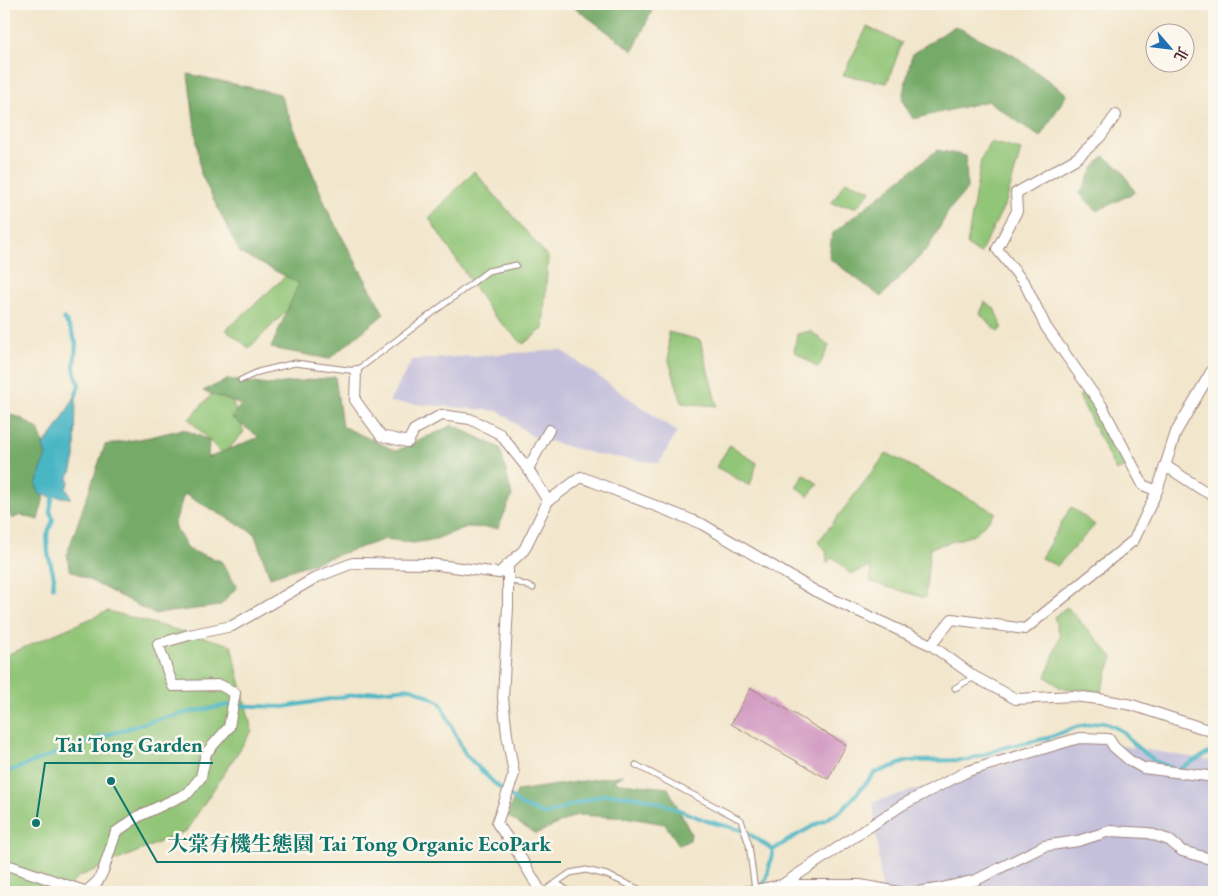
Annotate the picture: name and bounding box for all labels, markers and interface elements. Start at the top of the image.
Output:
north arrow [1146,22,1196,72]
text: 北 [1170,44,1193,65]
callout: Tai Tong Garden [45,727,213,763]
text: Tai Tong Garden [55,731,203,758]
callout: 大棠有機生態園 Tai Tong Organic EcoPark [157,826,561,862]
text: 大棠有機生態園 Tai Tong Organic EcoPark [167,830,552,857]

